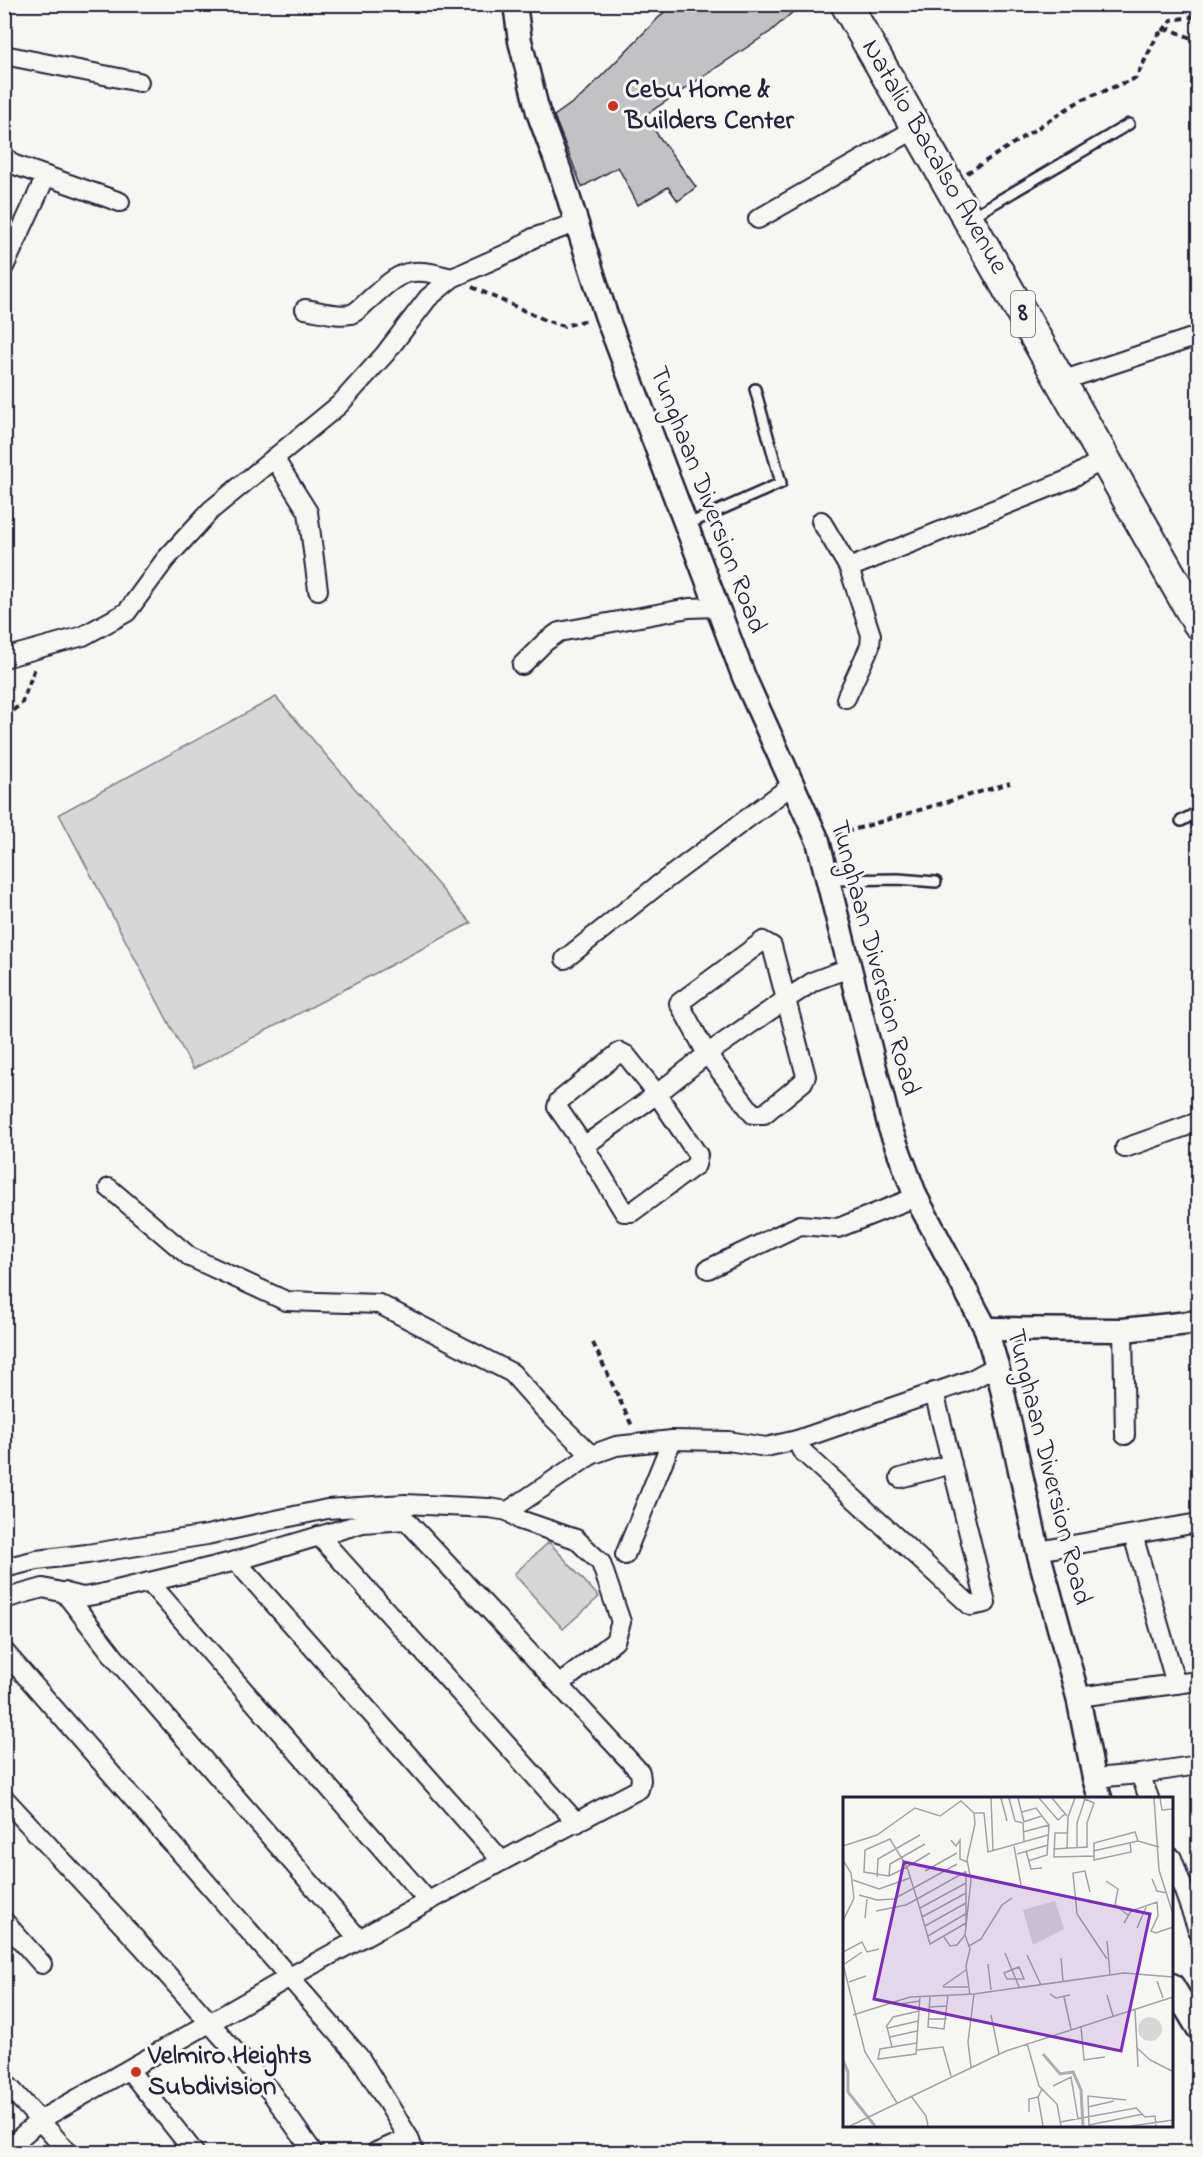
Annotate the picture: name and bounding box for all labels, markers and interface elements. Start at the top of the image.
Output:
street label: Natalio Bacalso Avenue [851,32,1018,283]
place label: Cebu Home & Builders Center [623,71,794,141]
marker: Cebu Home & Builders Center [606,99,620,113]
road number: 8 [1011,291,1035,337]
street label: Tunghaan Diversion Road [638,361,776,639]
street label: Tunghaan Diversion Road [818,816,930,1100]
street label: Tunghaan Diversion Road [995,1325,1101,1609]
inset map [843,1797,1173,2127]
place label: Velmiro Heights Subdivision [147,2037,312,2107]
marker: Velmiro Heights Subdivision [129,2065,143,2079]

